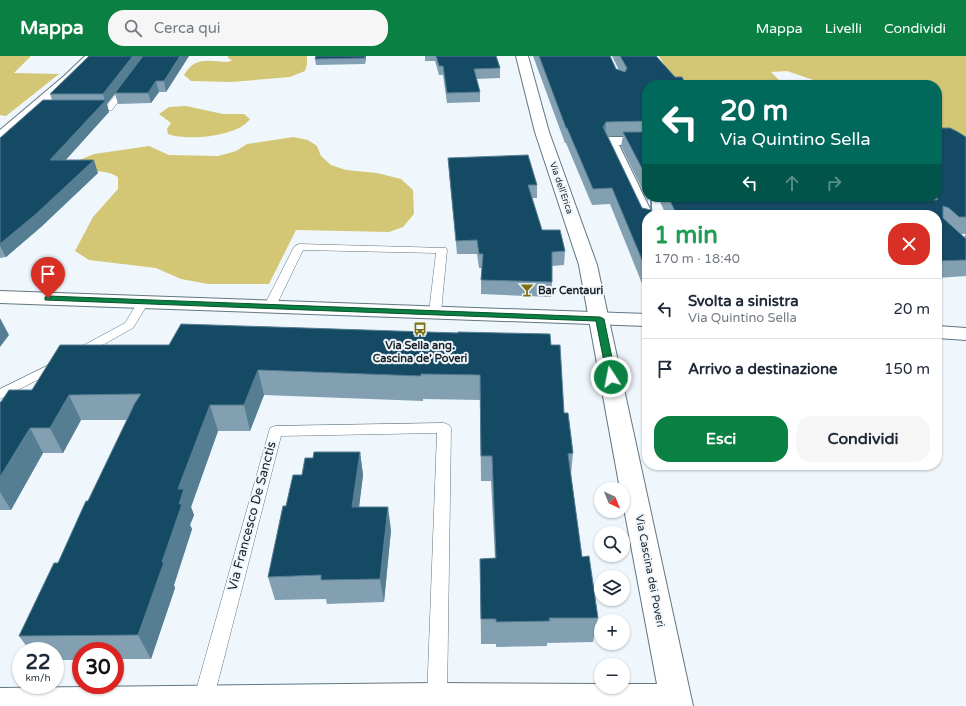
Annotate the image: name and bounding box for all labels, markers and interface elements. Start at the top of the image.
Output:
search box [108,10,388,46]
text: Mappa [20,17,84,39]
icon: search [122,17,144,39]
text: Cerca qui [154,19,221,37]
text: Mappa [756,20,803,37]
text: Livelli [825,20,862,37]
text: Condividi [884,20,946,37]
text: 20 m [720,94,788,128]
icon: left [654,96,706,148]
text: Via Quintino Sella [720,128,871,150]
street label: Via dell'Erica [547,161,575,215]
icon: left [739,172,761,194]
icon: ahead [781,172,803,194]
icon: right [823,172,845,194]
text: 1 min [654,221,718,250]
button: close [888,223,930,265]
text: 170 m · 18:40 [654,251,740,267]
pin [31,257,65,298]
icon: arrive [37,263,59,285]
bar icon: Bar Centauri [519,282,535,298]
place label: Bar Centauri [538,284,603,297]
text: Svolta a sinistra [688,292,799,310]
icon: left [654,298,676,320]
text: 20 m [893,300,930,318]
text: Via Quintino Sella [688,310,797,326]
bus stop icon: Via Sella ang. Cascina de' Poveri [412,321,428,337]
place label: Via Sella ang. Cascina de' Poveri [373,339,468,365]
position arrow [590,356,632,398]
icon: arrive [654,358,676,380]
text: Arrivo a destinazione [688,360,838,378]
text: 150 m [884,360,930,378]
button: Esci [654,416,788,462]
button: Condividi [796,416,930,462]
street label: Via Francesco De Sanctis [224,440,280,592]
north arrow [594,482,630,518]
map controls [594,482,630,694]
street label: Via Cascina dei Poveri [633,514,667,628]
button: search [594,526,630,562]
button: layers [594,570,630,606]
button: + [594,614,630,650]
speed limit sign: 30 [72,642,124,694]
text: 22 [25,651,51,675]
button: − [594,658,630,694]
text: km/h [25,672,51,684]

